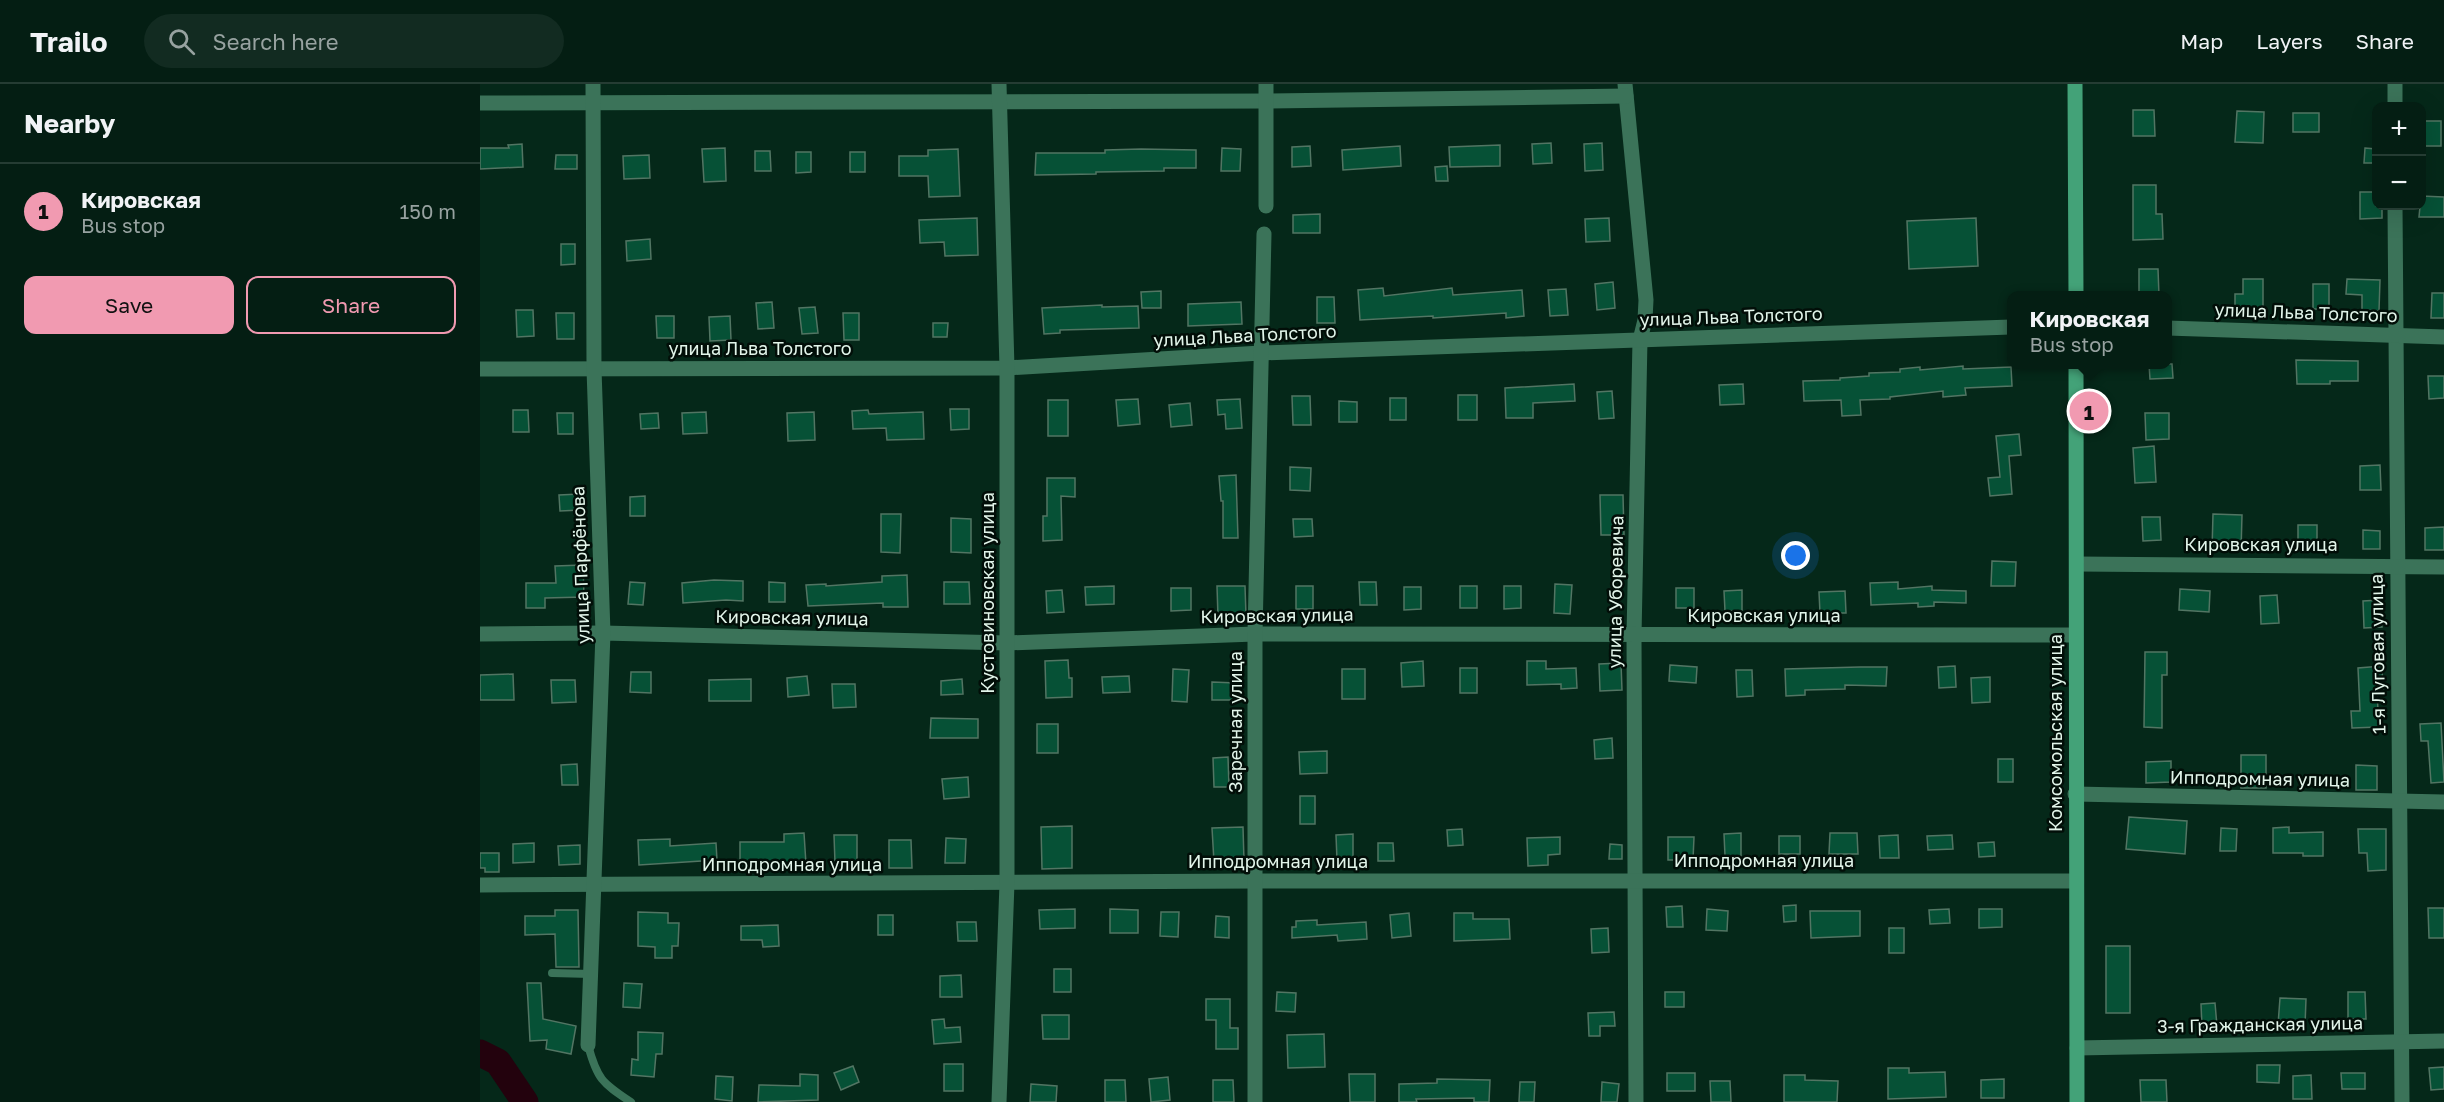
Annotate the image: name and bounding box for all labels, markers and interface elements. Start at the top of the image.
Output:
search box [144,14,564,68]
text: Trailo [30,25,108,58]
icon: search [165,25,198,58]
text: Search here [213,28,339,55]
text: Map [2180,28,2223,54]
text: Layers [2256,28,2323,54]
text: Share [2356,28,2414,54]
map controls [2372,102,2426,210]
button: + [2372,102,2426,156]
text: Nearby [24,108,115,139]
button: − [2372,156,2426,210]
text: Кировская [81,186,201,213]
text: 1 [38,199,49,223]
text: 150 m [400,199,456,223]
text: Bus stop [81,213,165,237]
button: Save [24,276,234,334]
button: Share [246,276,456,334]
popup [2007,291,2172,369]
street label: улица Льва Толстого [2214,298,2398,326]
street label: улица Льва Толстого [1639,302,1823,330]
text: Кировская [2030,305,2149,332]
street label: улица Льва Толстого [1153,319,1337,351]
text: Bus stop [2030,332,2114,356]
street label: улица Льва Толстого [668,337,852,359]
pin: 1 [2070,388,2108,434]
street label: улица Парфёнова [566,486,594,644]
street label: Кустовиновская улица [976,492,998,694]
street label: улица Уборевича [1603,515,1627,669]
street label: Кировская улица [2184,533,2338,555]
your location [1781,541,1810,570]
street label: 1-я Луговая улица [2365,574,2389,734]
street label: Кировская улица [1200,603,1354,627]
street label: Кировская улица [1687,604,1841,626]
street label: Кировская улица [715,605,869,629]
street label: Комсомольская улица [2044,634,2066,832]
street label: Заречная улица [1224,651,1246,793]
street label: Ипподромная улица [2170,765,2350,791]
street label: Ипподромная улица [1674,849,1854,871]
street label: Ипподромная улица [1188,850,1368,872]
street label: Ипподромная улица [702,853,882,875]
street label: 3-я Гражданская улица [2157,1011,2363,1037]

